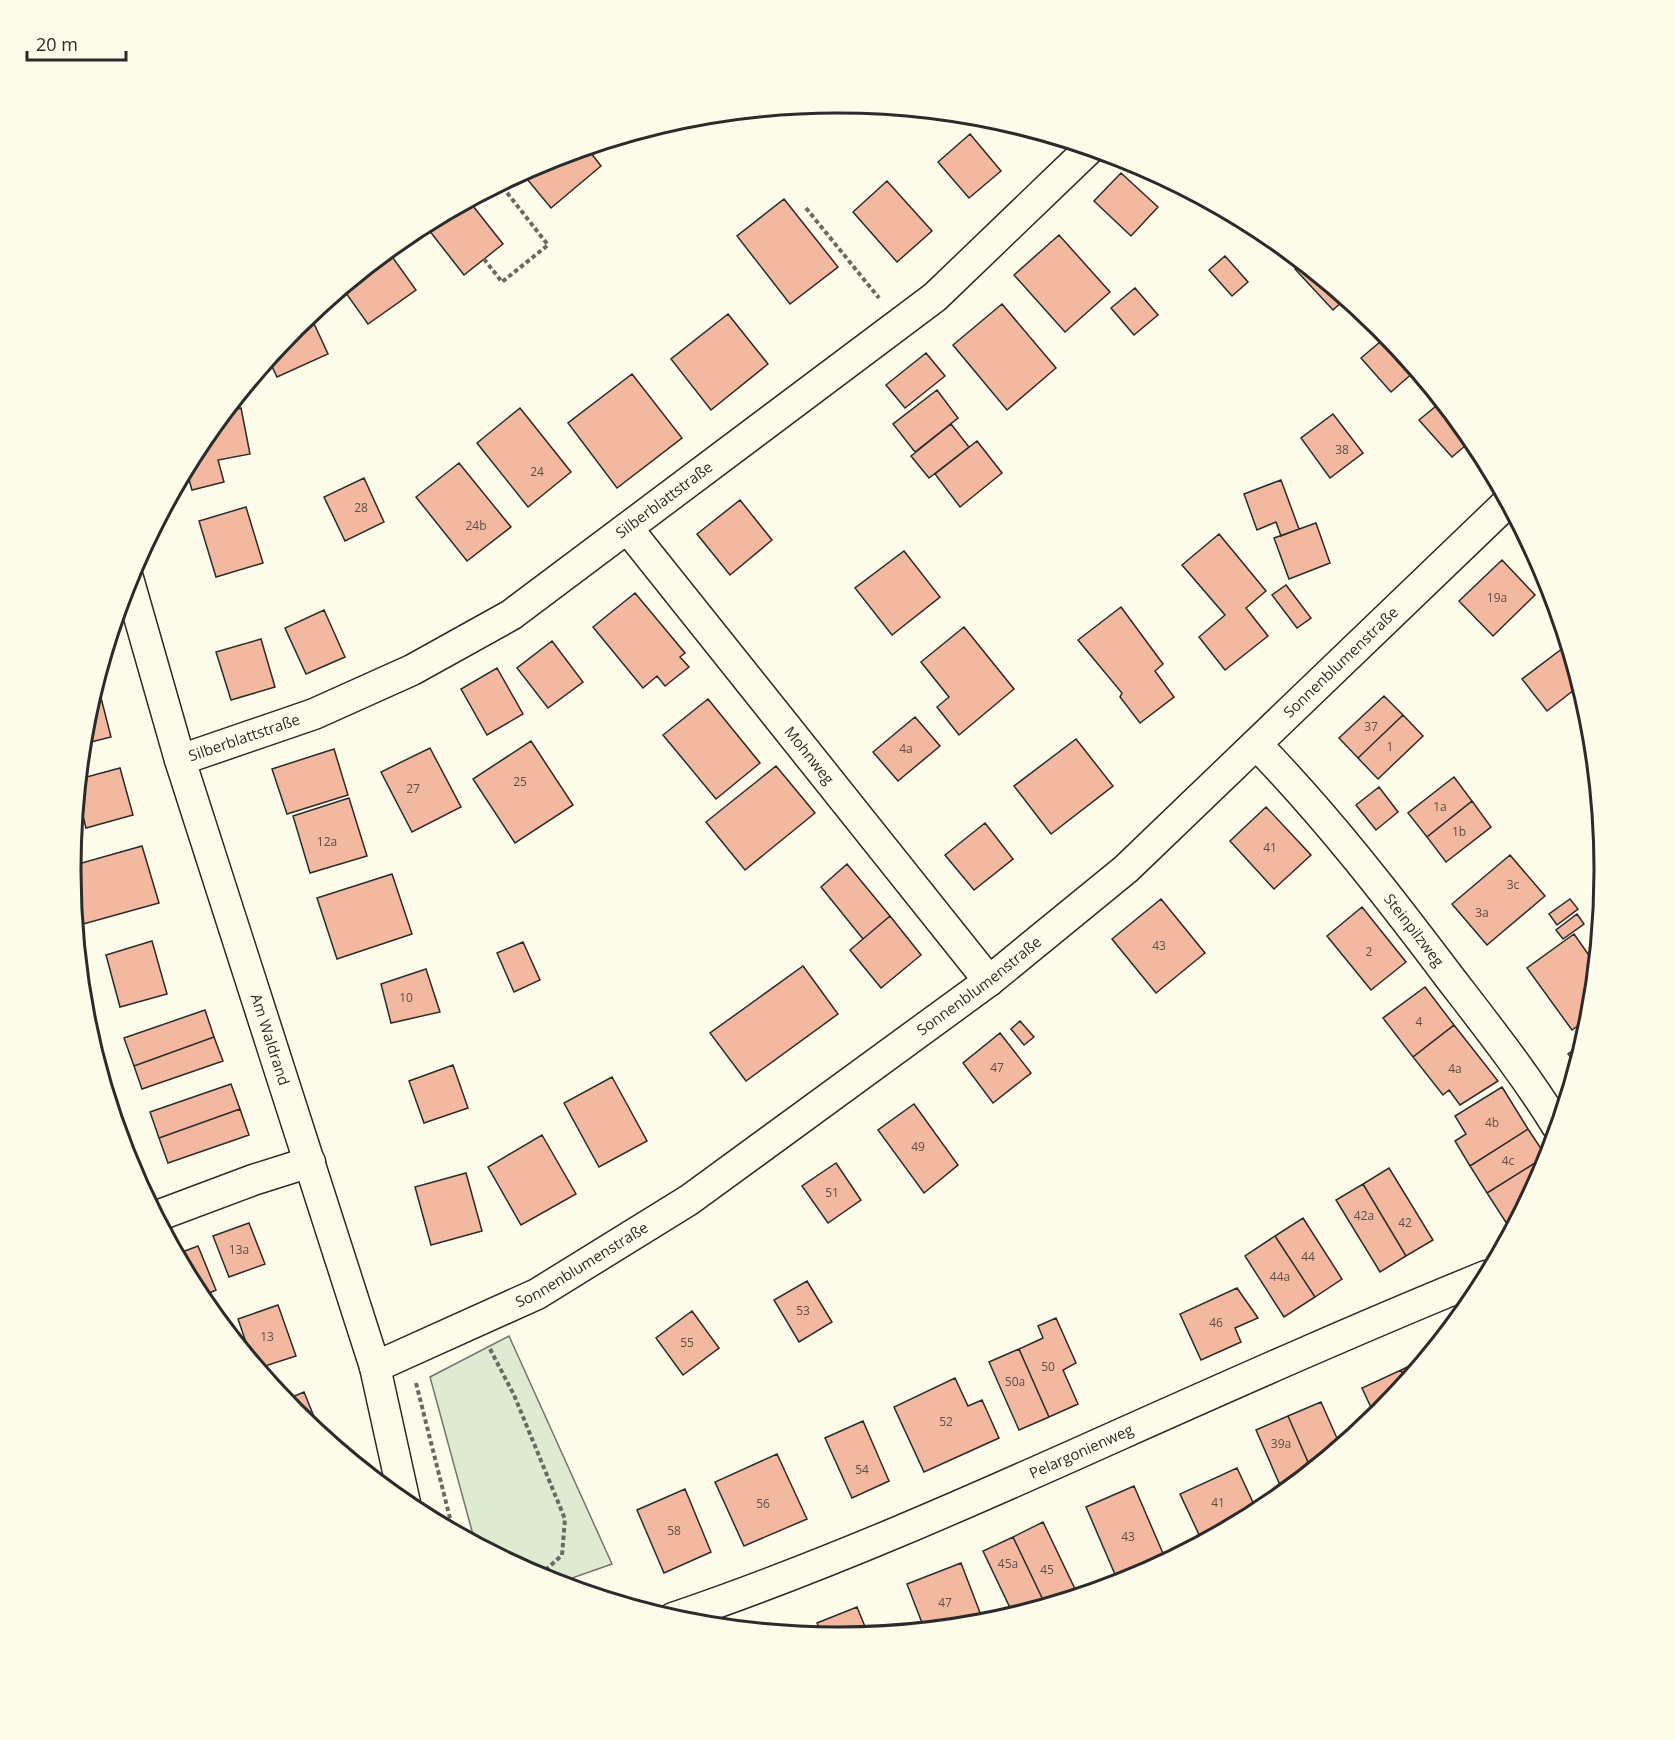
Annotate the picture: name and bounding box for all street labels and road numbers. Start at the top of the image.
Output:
street label: Silberblattstraße [611,456,716,542]
street label: Sonnenblumenstraße [1279,602,1402,721]
street label: Silberblattstraße [186,709,302,765]
street label: Mohnweg [780,722,839,788]
street label: Steinpilzweg [1380,889,1449,970]
street label: Sonnenblumenstraße [912,931,1045,1039]
street label: Am Waldrand [247,991,295,1088]
street label: Sonnenblumenstraße [512,1217,652,1311]
street label: Pelargonienweg [1026,1419,1136,1483]

